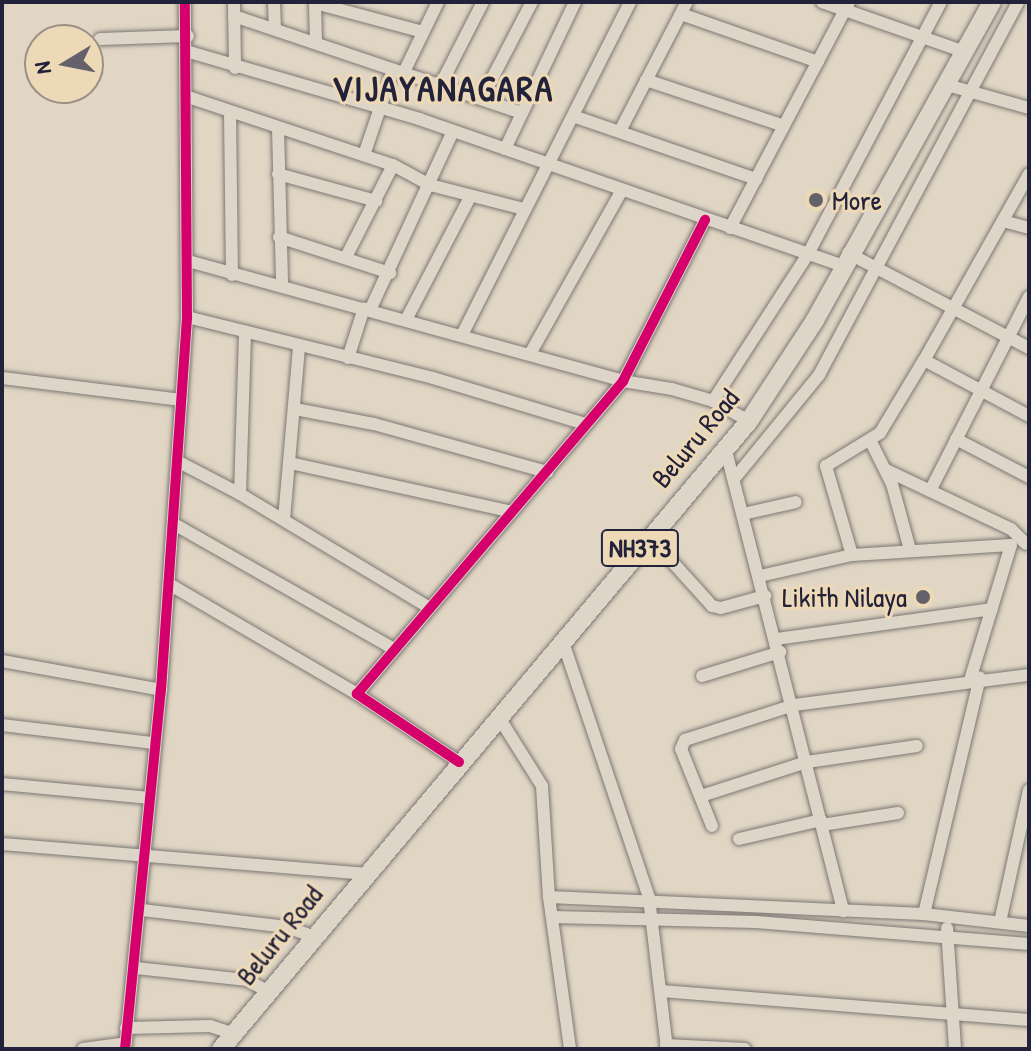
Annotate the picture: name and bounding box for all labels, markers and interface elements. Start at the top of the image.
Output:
north arrow [24,24,104,104]
text: N [27,59,58,76]
district label: VIJAYANAGARA [332,66,554,110]
place label: More [832,183,882,217]
marker: More [807,191,825,209]
street label: Beluru Road [644,382,746,494]
road number: NH373 [600,526,680,570]
place label: Likith Nilaya [782,580,907,614]
marker: Likith Nilaya [914,588,932,606]
street label: Beluru Road [229,878,329,992]

